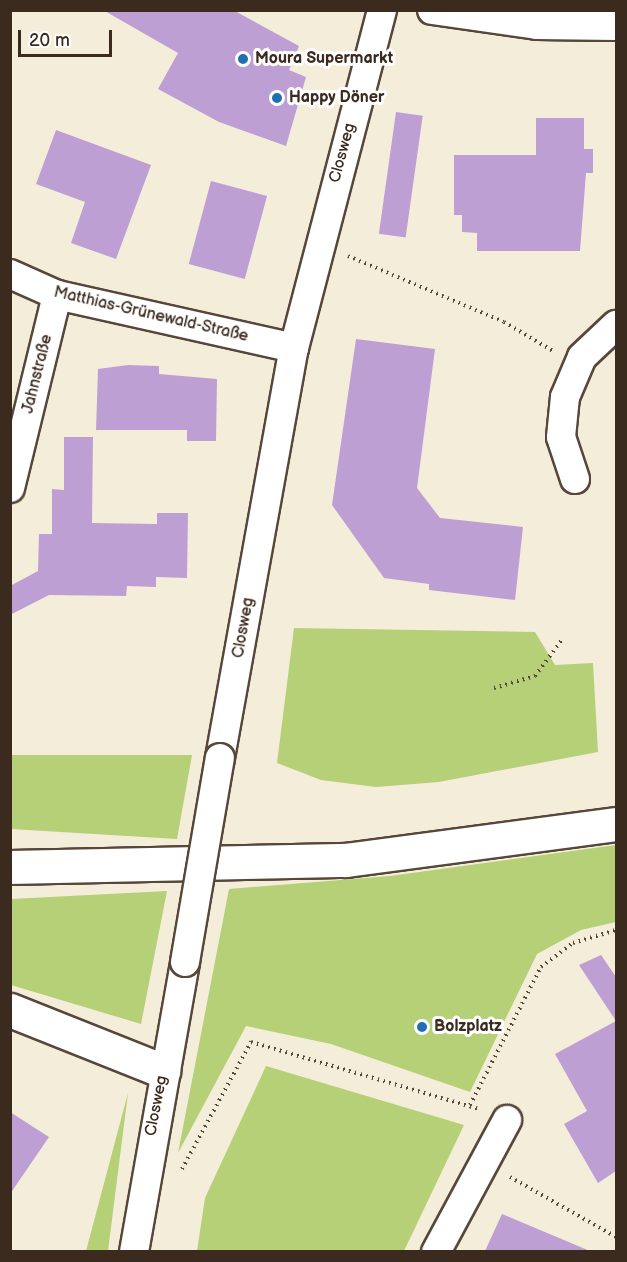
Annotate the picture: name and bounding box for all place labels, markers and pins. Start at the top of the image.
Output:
place label: Moura Supermarkt [255,49,393,69]
marker: Moura Supermarkt [236,52,250,66]
place label: Happy Döner [289,88,385,108]
marker: Happy Döner [270,91,284,105]
place label: Bolzplatz [434,1017,502,1037]
marker: Bolzplatz [415,1020,429,1034]

